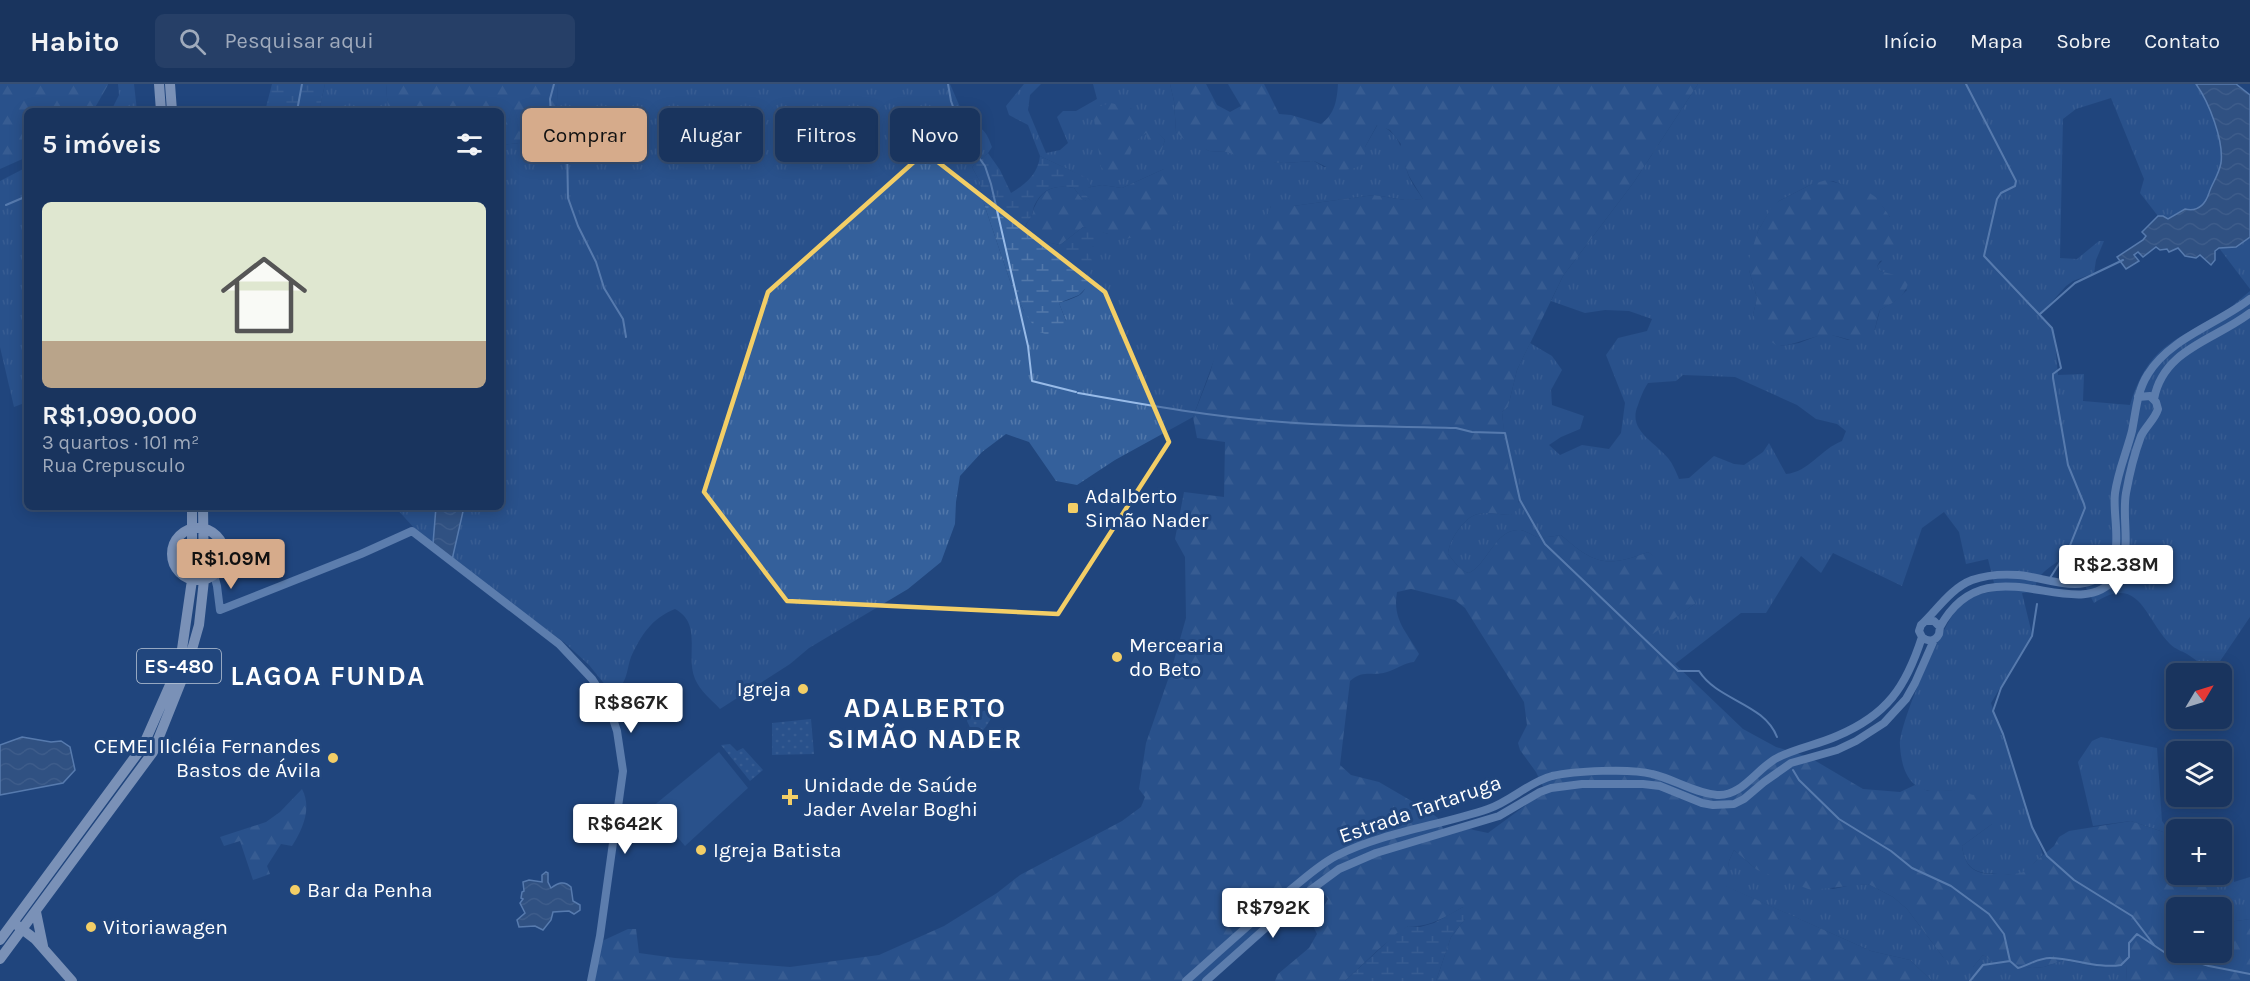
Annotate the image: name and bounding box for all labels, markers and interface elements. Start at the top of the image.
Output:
search box [155,14,575,68]
text: Habito [30,25,119,58]
icon: search [176,25,209,58]
text: Pesquisar aqui [224,28,374,54]
text: Início [1884,29,1937,53]
text: Mapa [1970,29,2023,53]
text: Sobre [2056,29,2111,53]
text: Contato [2144,29,2220,53]
chip: Comprar [522,108,647,162]
chip: Alugar [659,108,763,162]
chip: Filtros [775,108,878,162]
chip: Novo [890,108,980,162]
icon: filters [453,128,486,161]
text: 5 imóveis [42,129,161,160]
icon: home [210,241,318,349]
text: R$1,090,000 [42,400,197,431]
text: 3 quartos · 101 m² [42,431,199,454]
text: Rua Crepusculo [42,454,185,477]
place label: Adalberto Simão Nader [1085,484,1209,532]
marker: Adalberto Simão Nader [1066,501,1080,515]
pin: R$1.09M [176,539,286,590]
pin: R$2.38M [2061,545,2171,596]
text: R$1.09M [191,547,271,570]
text: R$2.38M [2073,553,2159,576]
place label: Mercearia do Beto [1129,633,1224,681]
road number: ES-480 [137,649,221,683]
marker: Mercearia do Beto [1110,650,1124,664]
district label: LAGOA FUNDA [230,660,426,692]
north arrow [2166,663,2232,729]
map controls [2166,663,2232,963]
place label: Igreja [737,677,791,701]
marker: Igreja [796,682,810,696]
pin: R$867K [582,683,680,734]
text: R$867K [594,691,668,714]
district label: ADALBERTO SIMÃO NADER [827,692,1023,755]
place label: CEMEI Ilcléia Fernandes Bastos de Ávila [94,734,321,782]
button: layers [2166,741,2232,807]
marker: CEMEI Ilcléia Fernandes Bastos de Ávila [326,751,340,765]
street label: Estrada Tartaruga [1336,770,1504,848]
place label: Unidade de Saúde Jader Avelar Boghi [804,773,978,821]
marker: Unidade de Saúde Jader Avelar Boghi [781,788,799,806]
pin: R$642K [576,804,674,855]
text: R$642K [587,812,663,835]
button: + [2166,819,2232,885]
place label: Igreja Batista [713,838,842,862]
marker: Igreja Batista [694,843,708,857]
place label: Bar da Penha [307,878,433,902]
marker: Bar da Penha [288,883,302,897]
pin: R$792K [1224,888,1322,939]
text: R$792K [1236,896,1310,919]
button: − [2166,897,2232,963]
place label: Vitoriawagen [103,915,228,939]
marker: Vitoriawagen [84,920,98,934]

